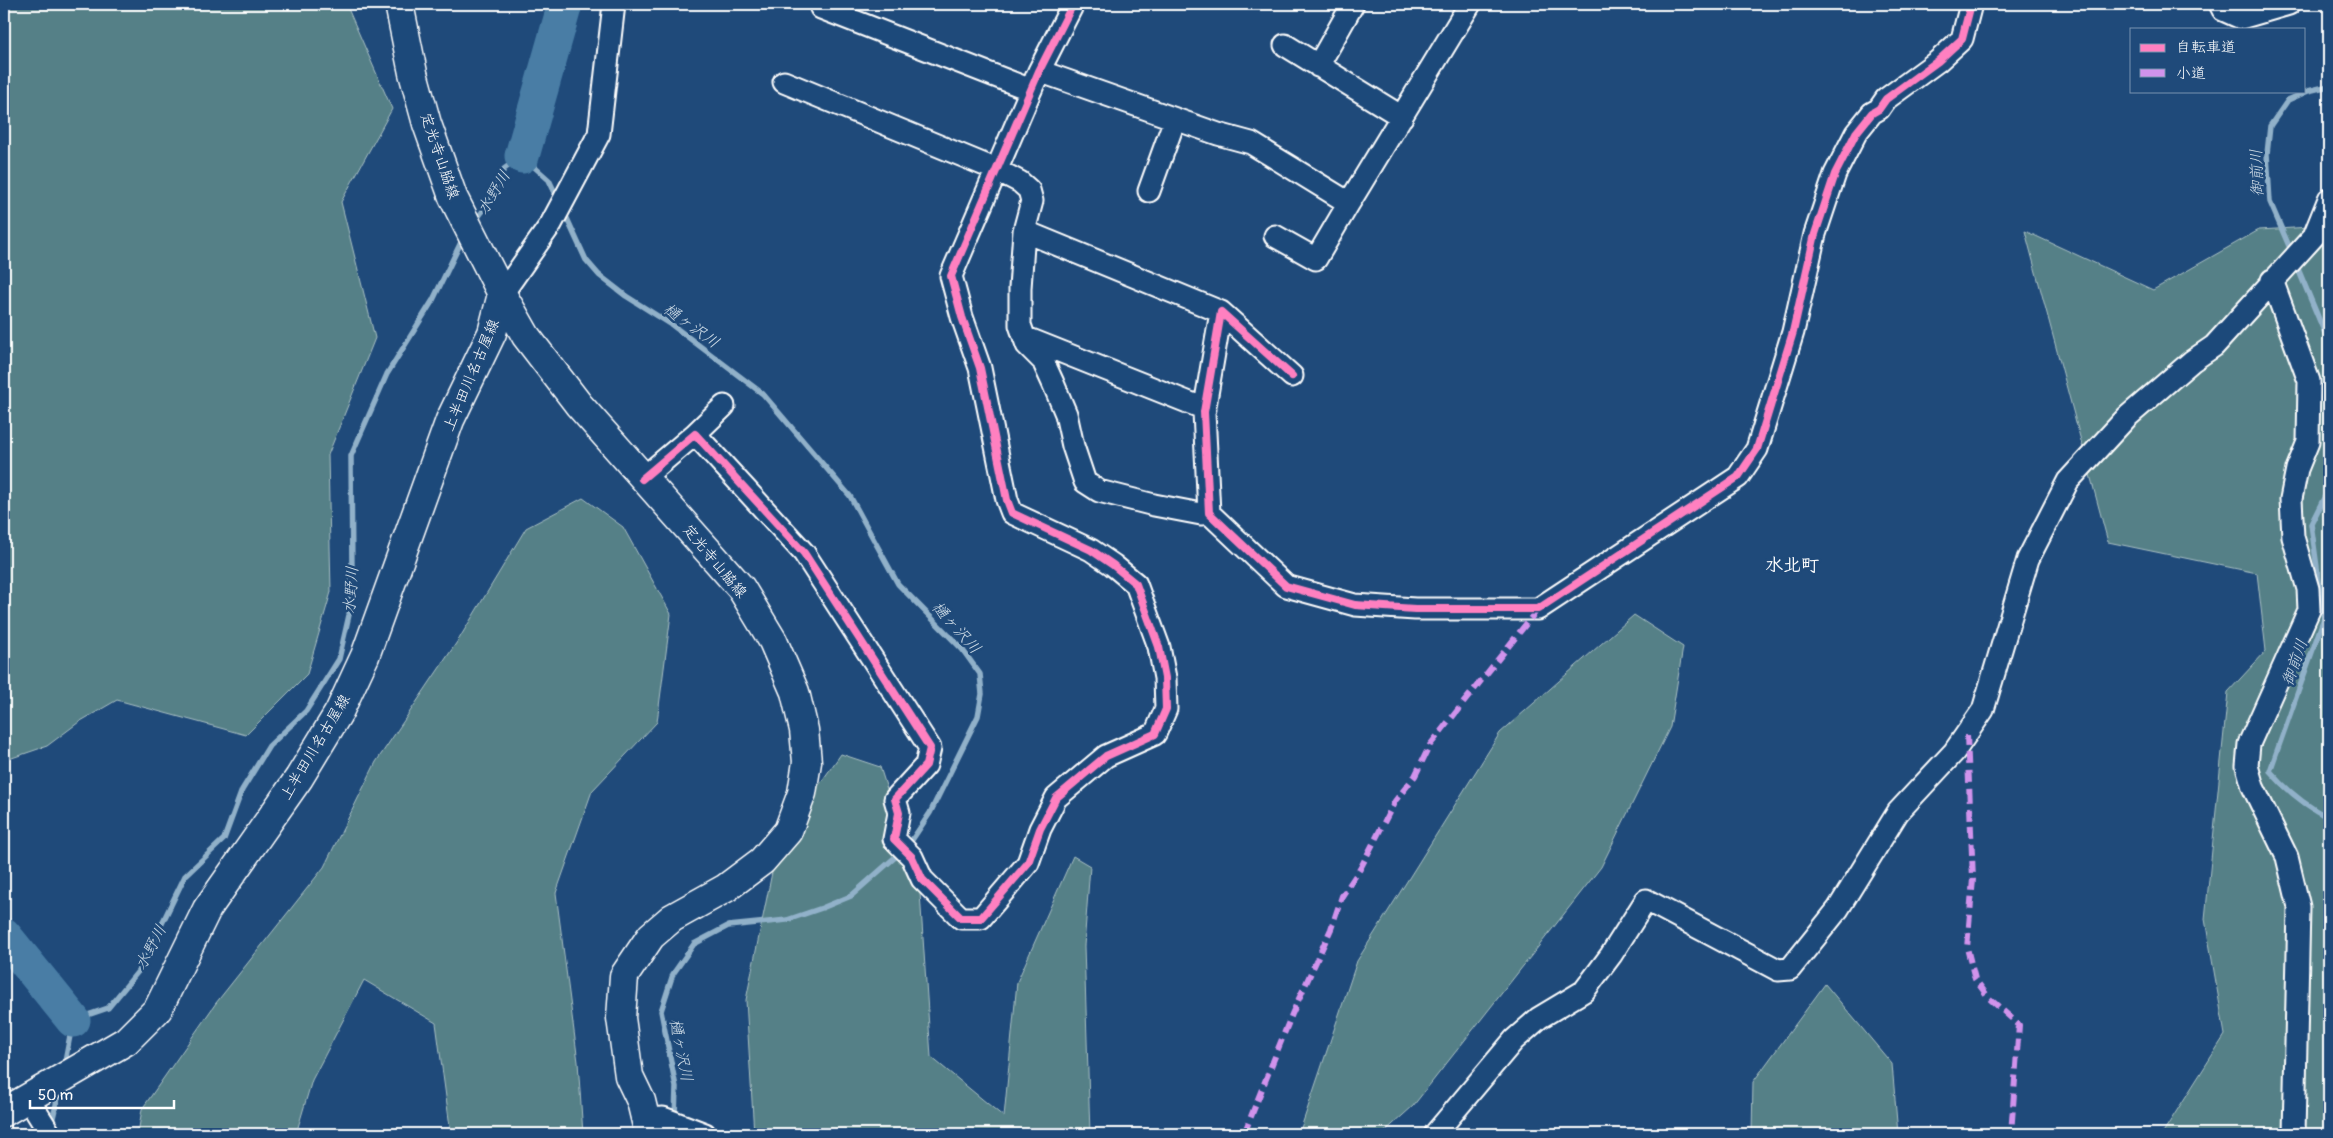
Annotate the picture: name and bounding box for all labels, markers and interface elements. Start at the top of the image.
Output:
legend [2130,28,2306,92]
text: 自転車道 [2176,38,2236,57]
text: 小道 [2176,64,2206,83]
street label: 定光寺山脇線 [416,111,463,202]
water label: 御前川 [2246,149,2268,197]
water label: 水野川 [473,167,515,218]
water label: 樋ヶ沢川 [660,299,723,353]
street label: 上半田川名古屋線 [439,316,504,434]
street label: 定光寺山脇線 [678,521,751,602]
district label: 水北町 [1765,554,1819,577]
water label: 水野川 [339,565,363,615]
water label: 樋ヶ沢川 [927,597,985,658]
water label: 御前川 [2278,636,2312,688]
street label: 上半田川名古屋線 [276,691,354,804]
water label: 水野川 [131,922,171,973]
water label: 樋ヶ沢川 [665,1017,697,1084]
scale bar [30,1078,174,1110]
text: 50 m [38,1086,73,1105]

